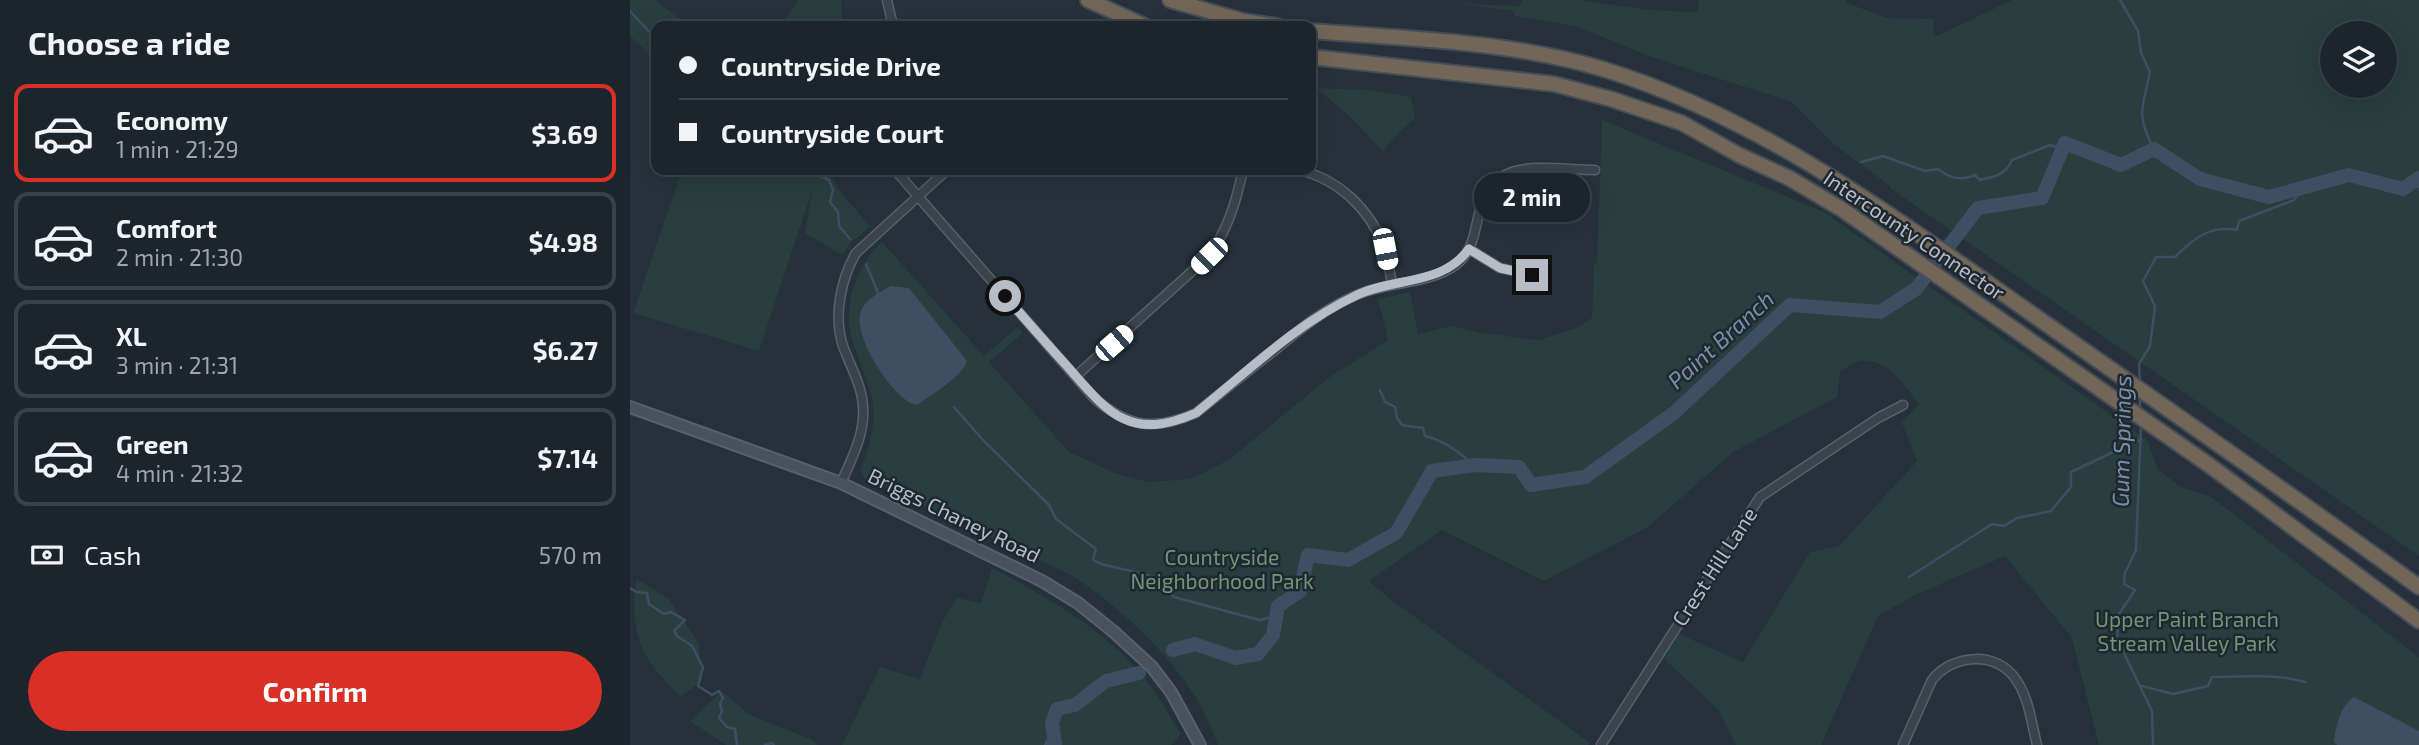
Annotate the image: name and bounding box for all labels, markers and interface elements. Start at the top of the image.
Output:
map controls [2320,21,2397,98]
button: layers [2320,21,2397,98]
text: Choose a ride [28,23,231,61]
text: Countryside Drive [721,50,941,81]
icon: car [32,102,95,165]
text: Economy [116,104,228,135]
text: Countryside Court [721,117,944,148]
text: $3.69 [531,118,598,149]
text: 1 min · 21:29 [116,135,239,163]
street label: Intercounty Connector [1820,165,2011,305]
callout: 2 min [1474,174,1590,222]
text: 2 min [1503,183,1561,211]
icon: car [32,210,95,273]
text: Comfort [116,212,217,243]
text: $4.98 [528,226,598,257]
car [1371,226,1400,272]
car [1187,234,1232,278]
text: 2 min · 21:30 [116,243,243,271]
route end [1516,259,1548,291]
route start [989,280,1021,312]
water label: Paint Branch [1661,284,1779,394]
icon: car [32,318,95,381]
text: XL [116,320,147,351]
car [1092,321,1137,365]
text: $6.27 [532,334,598,365]
text: 3 min · 21:31 [116,351,238,379]
water label: Gum Springs [2106,375,2136,507]
icon: car [32,426,95,489]
text: Green [116,428,189,459]
text: $7.14 [537,442,598,473]
text: 4 min · 21:32 [116,459,243,487]
street label: Briggs Chaney Road [865,462,1045,567]
street label: Crest Hill Lane [1666,502,1761,630]
icon: cash [28,536,66,574]
text: Cash [84,539,141,570]
text: 570 m [539,541,602,569]
park label: Countryside Neighborhood Park [1130,544,1314,593]
park label: Upper Paint Branch Stream Valley Park [2095,606,2279,655]
button: Confirm [28,651,602,731]

